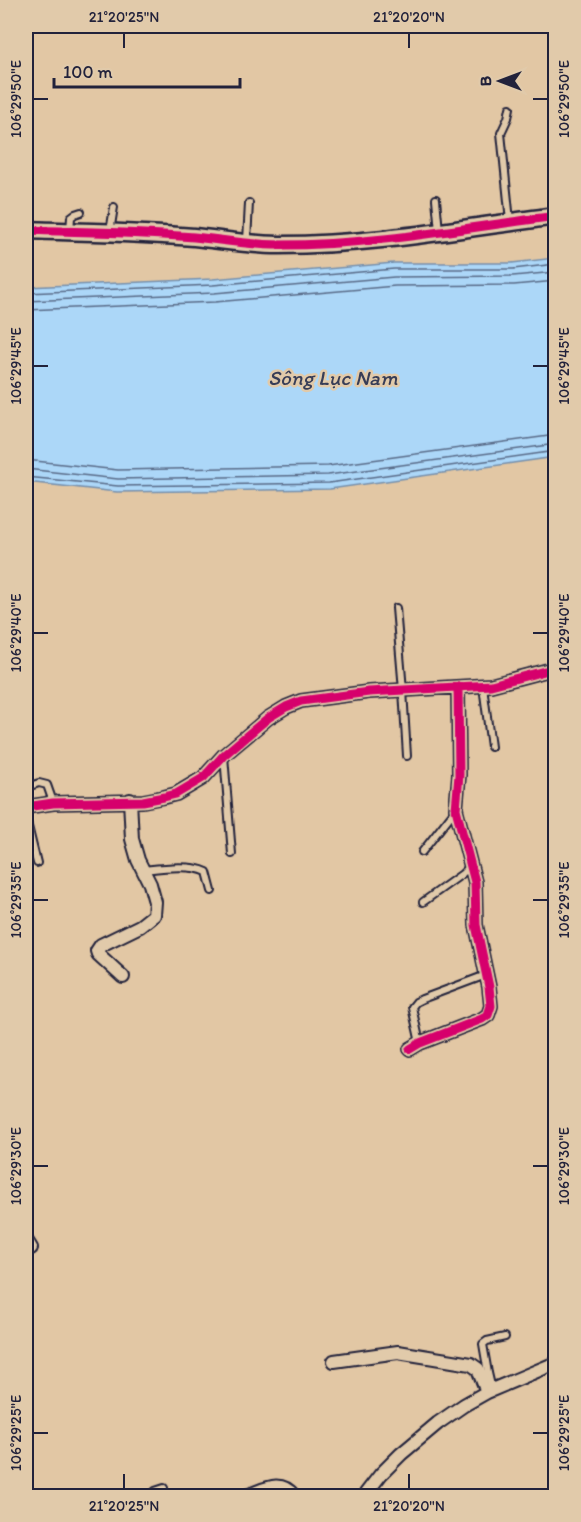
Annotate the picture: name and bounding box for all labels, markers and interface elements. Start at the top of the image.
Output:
text: 21°20'25"N [89,8,159,26]
text: 21°20'20"N [373,8,445,26]
scale bar [54,51,240,89]
north arrow [470,51,530,111]
text: 106°29'50"E [7,60,25,138]
text: 106°29'50"E [555,60,573,138]
text: 100 m [63,61,113,83]
text: B [476,75,495,86]
text: 106°29'45"E [7,327,25,405]
text: 106°29'45"E [555,327,573,405]
water label: Sông Lục Nam [268,365,398,390]
text: 106°29'40"E [7,593,25,673]
text: 106°29'40"E [555,593,573,673]
text: 106°29'35"E [7,862,25,938]
text: 106°29'35"E [555,862,573,938]
text: 106°29'30"E [7,1127,25,1205]
text: 106°29'30"E [555,1127,573,1205]
text: 106°29'25"E [7,1395,25,1471]
text: 106°29'25"E [555,1395,573,1471]
text: 21°20'25"N [89,1497,159,1515]
text: 21°20'20"N [373,1497,445,1515]

